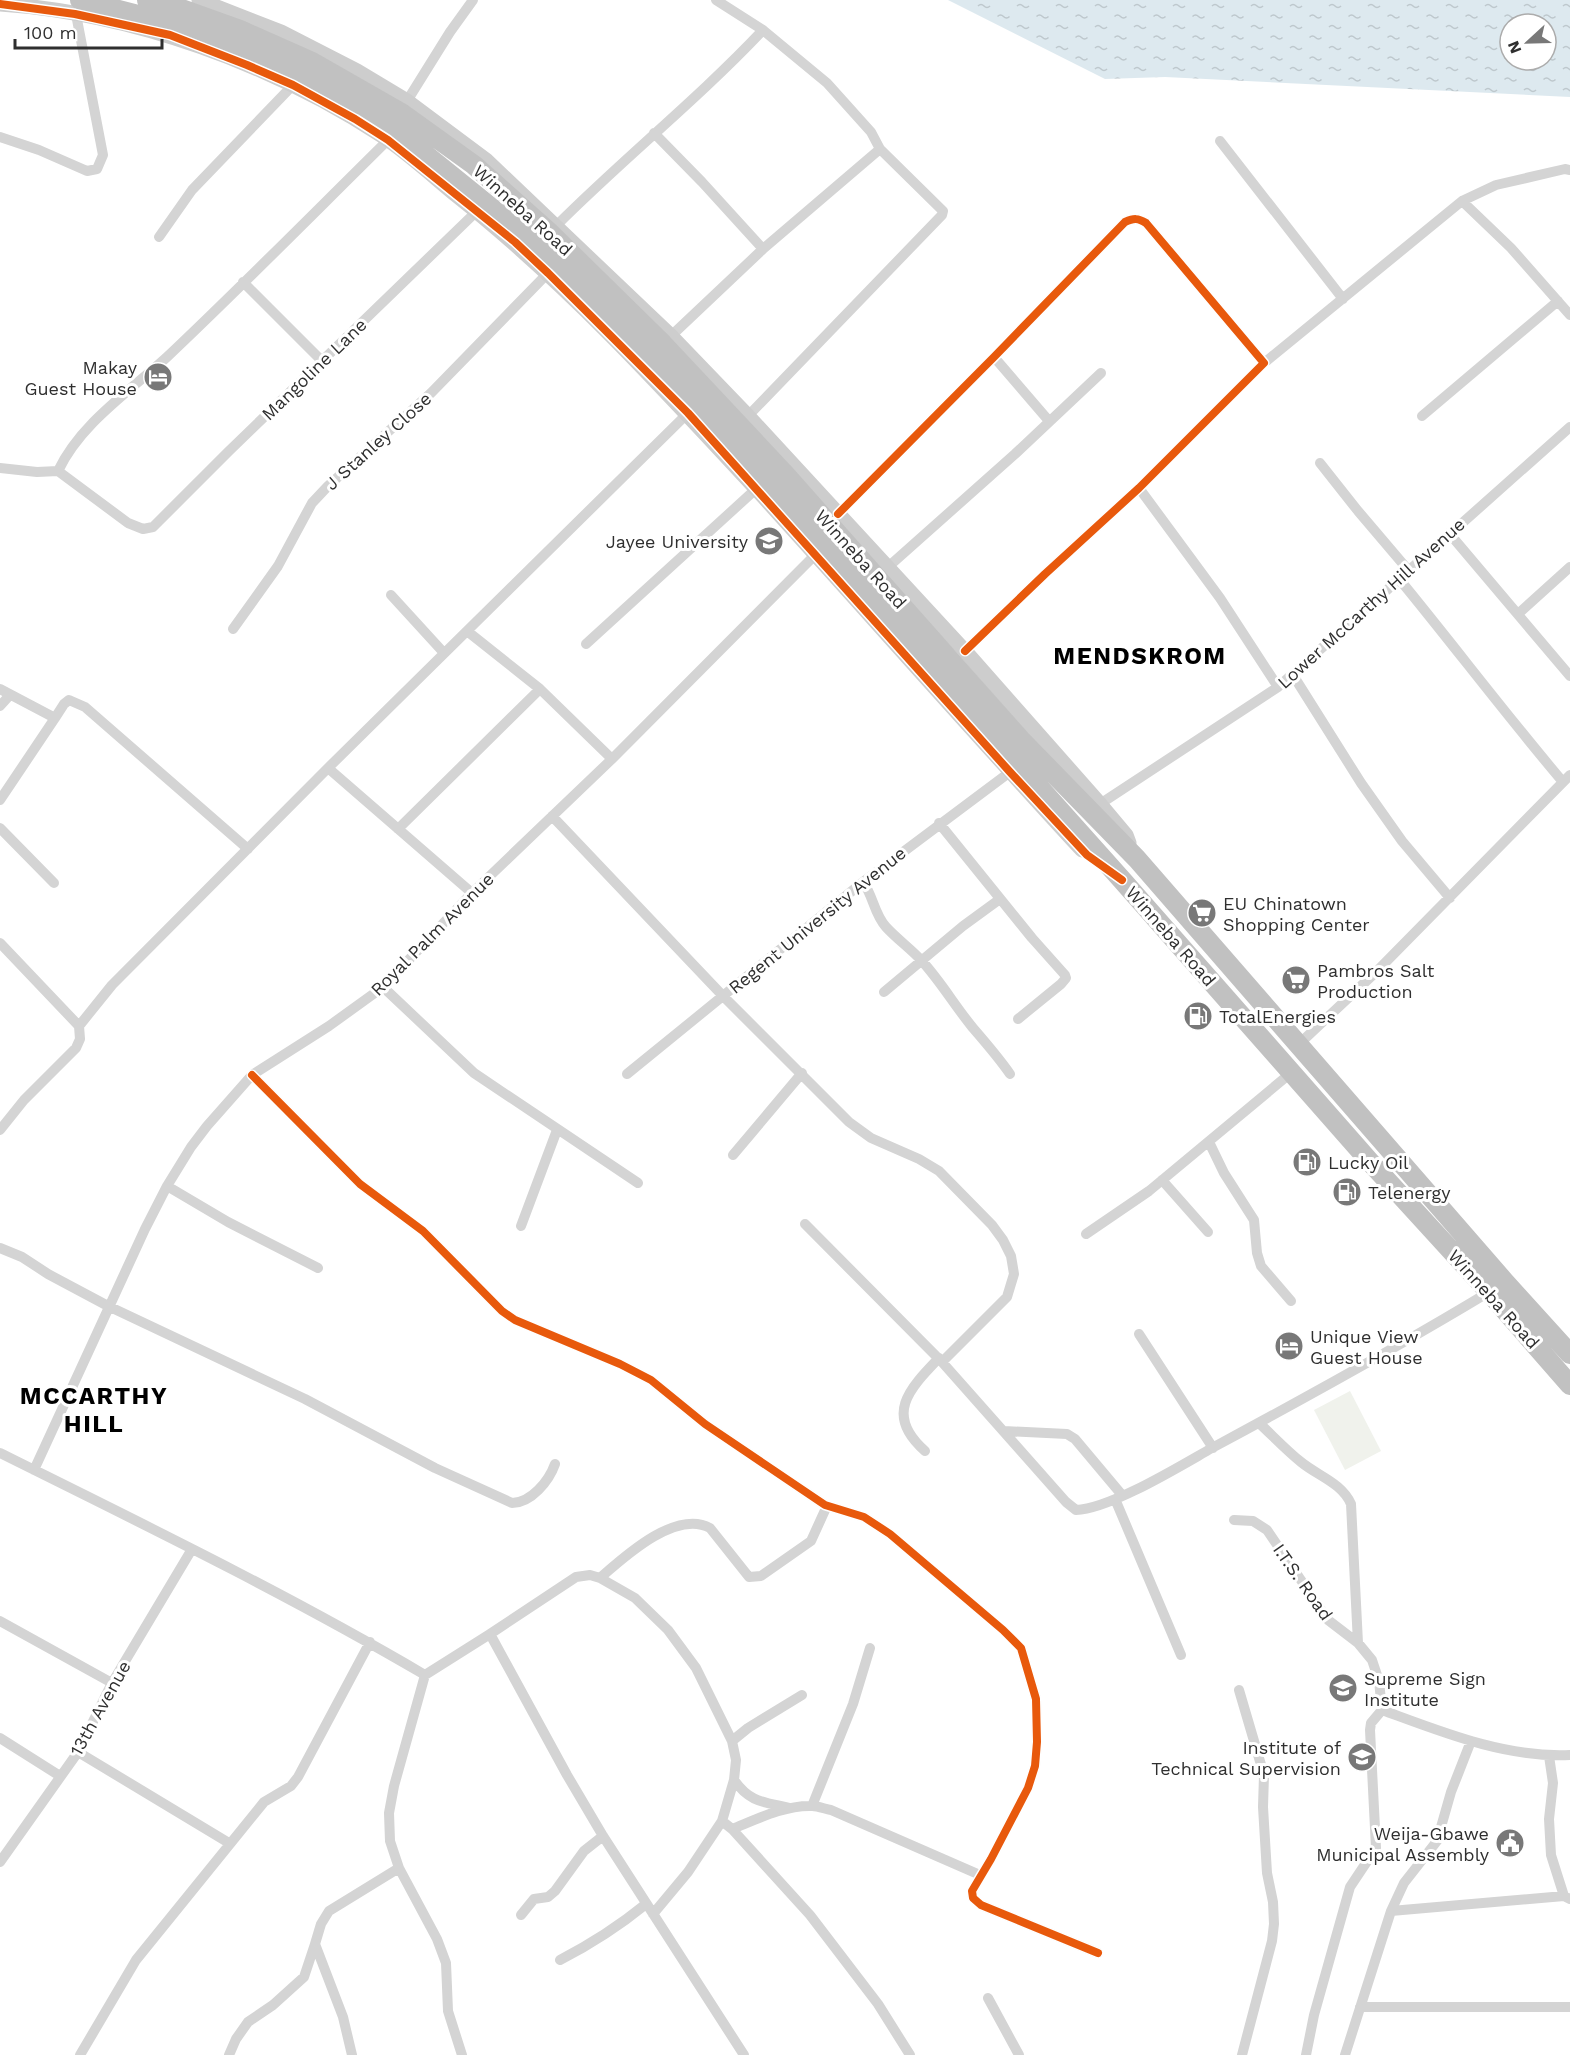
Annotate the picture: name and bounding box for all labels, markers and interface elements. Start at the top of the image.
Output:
scale bar [15,12,162,50]
north arrow [1498,12,1558,72]
text: 100 m [24,22,77,43]
text: N [1504,38,1526,56]
street label: Winneba Road [469,160,577,260]
street label: Mangoline Lane [257,314,371,424]
place label: Makay Guest House [24,357,138,399]
hotel icon: Makay Guest House [142,361,174,393]
street label: J Stanley Close [321,388,435,494]
street label: Winneba Road [811,505,911,613]
street label: Lower McCarthy Hill Avenue [1273,513,1469,693]
school or university icon: Jayee University [753,525,785,557]
place label: Jayee University [606,531,749,552]
district label: MENDSKROM [1053,642,1227,670]
street label: Regent University Avenue [724,842,910,998]
street label: Royal Palm Avenue [366,868,498,1000]
street label: Winneba Road [1122,882,1220,990]
place label: EU Chinatown Shopping Center [1223,893,1370,935]
supermarket icon: EU Chinatown Shopping Center [1186,897,1218,929]
place label: Pambros Salt Production [1317,960,1435,1002]
supermarket icon: Pambros Salt Production [1280,964,1312,996]
fuel station icon: TotalEnergies [1182,1000,1214,1032]
place label: TotalEnergies [1219,1006,1336,1027]
fuel station icon: Lucky Oil [1291,1146,1323,1178]
place label: Lucky Oil [1328,1152,1409,1173]
fuel station icon: Telenergy [1331,1176,1363,1208]
place label: Telenergy [1368,1182,1451,1203]
street label: Winneba Road [1444,1245,1544,1353]
place label: Unique View Guest House [1310,1326,1423,1368]
hotel icon: Unique View Guest House [1273,1330,1305,1362]
district label: MCCARTHY HILL [20,1382,168,1438]
street label: I.T.S. Road [1269,1540,1337,1624]
street label: 13th Avenue [65,1657,135,1759]
place label: Supreme Sign Institute [1364,1668,1486,1710]
school or university icon: Supreme Sign Institute [1327,1672,1359,1704]
place label: Institute of Technical Supervision [1151,1737,1341,1779]
school or university icon: Institute of Technical Supervision [1346,1741,1378,1773]
place label: Weija-Gbawe Municipal Assembly [1316,1823,1490,1865]
public building icon: Weija-Gbawe Municipal Assembly [1494,1827,1526,1859]

